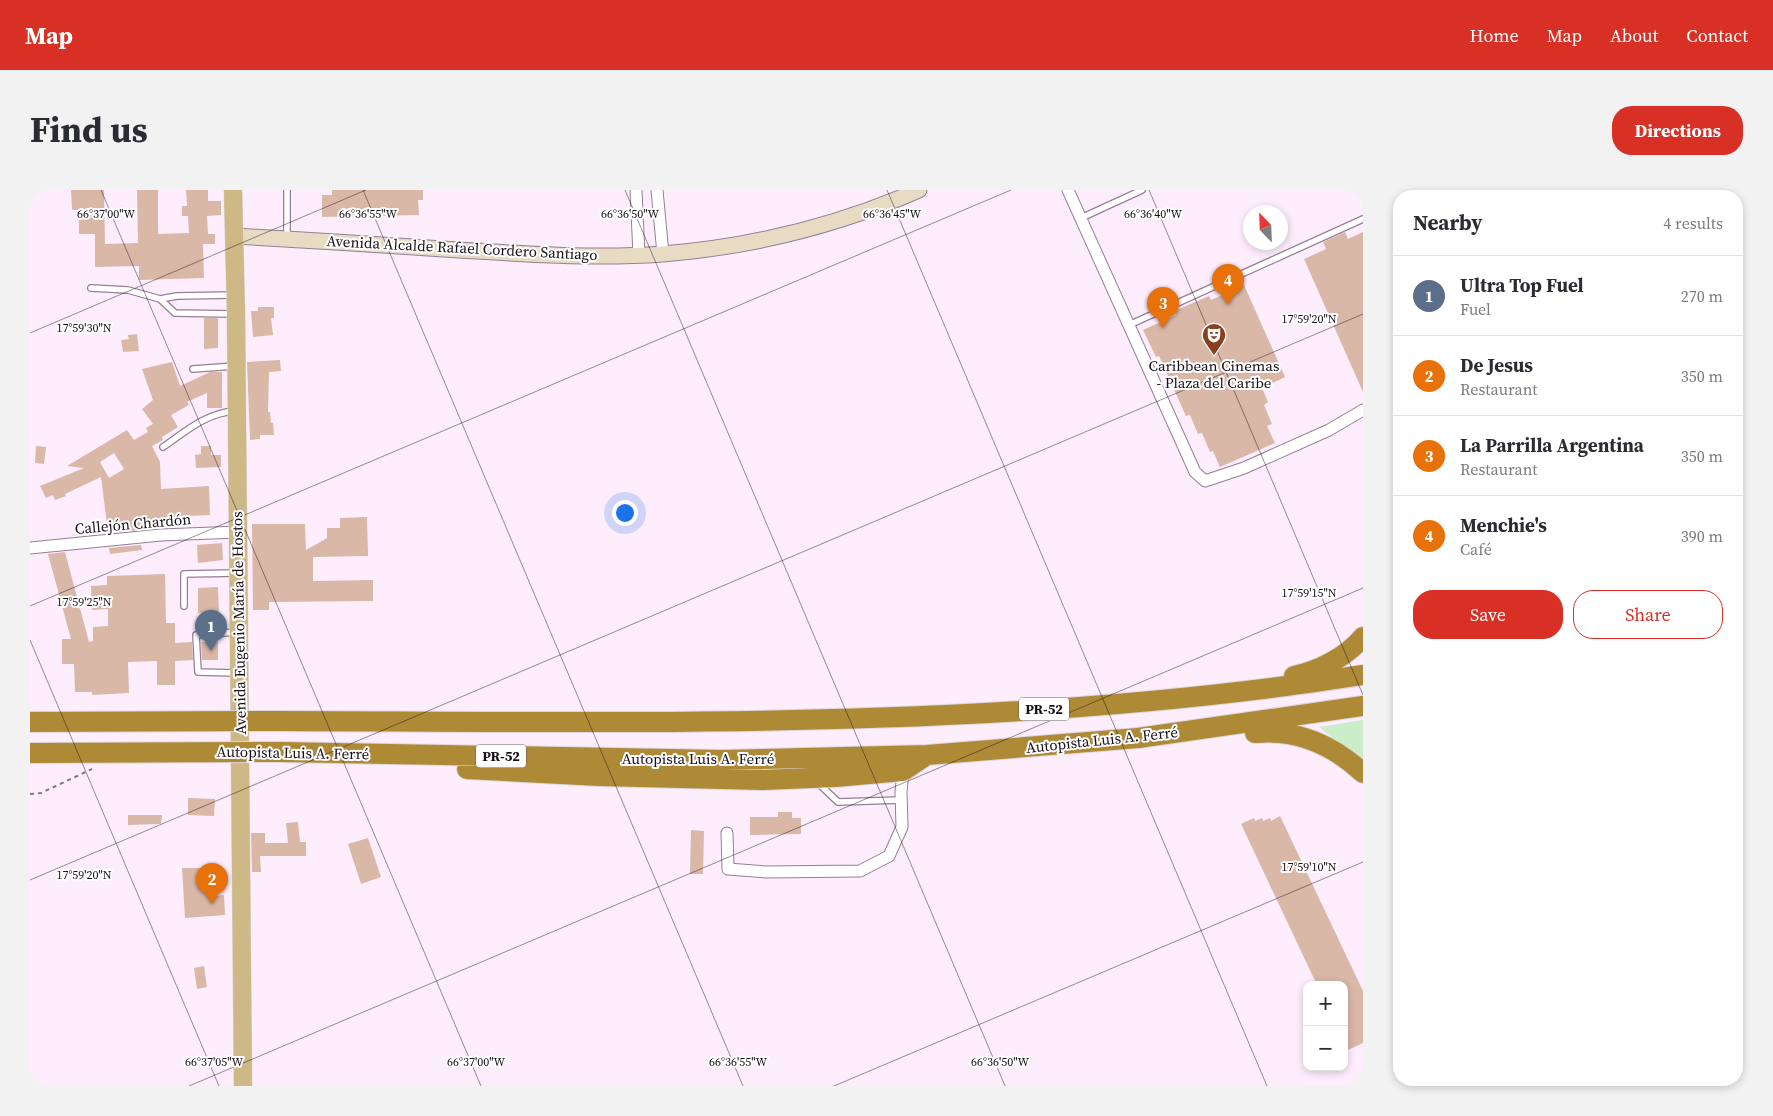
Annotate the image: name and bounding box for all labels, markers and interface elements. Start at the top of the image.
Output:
text: Map [25,19,73,52]
text: Home [1470,23,1519,48]
text: Map [1547,23,1582,48]
text: About [1610,23,1658,48]
text: Contact [1686,23,1748,48]
text: Find us [30,106,148,154]
button: Directions [1612,106,1743,155]
north arrow [1243,205,1288,250]
text: 66°37'00"W [77,206,135,222]
text: 66°36'55"W [339,206,397,222]
text: 66°36'50"W [601,206,659,222]
text: 66°36'45"W [863,206,921,222]
text: 66°36'40"W [1124,206,1182,222]
text: Nearby [1413,208,1483,237]
text: 4 results [1663,212,1723,234]
street label: Avenida Alcalde Rafael Cordero Santiago [326,230,598,265]
pin: 4 [1212,264,1244,305]
text: Ultra Top Fuel [1460,272,1584,298]
text: 1 [1425,285,1433,307]
text: 270 m [1681,285,1723,307]
pin: 3 [1147,287,1179,328]
text: Fuel [1460,298,1491,320]
text: 17°59'20"N [1281,311,1337,327]
text: 17°59'30"N [56,320,112,336]
theatre icon: Caribbean Cinemas - Plaza del Caribe [1201,322,1227,356]
text: De Jesus [1460,352,1533,378]
place label: Caribbean Cinemas - Plaza del Caribe [1149,355,1279,393]
text: 2 [1425,365,1433,387]
text: 350 m [1681,365,1723,387]
text: Restaurant [1460,378,1538,400]
text: La Parrilla Argentina [1460,432,1644,458]
text: 3 [1425,445,1433,467]
text: 350 m [1681,445,1723,467]
text: Restaurant [1460,458,1538,480]
your location [612,500,638,526]
street label: Callejón Chardón [74,508,192,539]
street label: Avenida Eugenio María de Hostos [226,511,251,735]
text: Menchie's [1460,512,1547,538]
text: 4 [1425,525,1433,547]
text: 390 m [1681,525,1723,547]
text: Café [1460,538,1492,560]
text: 17°59'15"N [1281,585,1337,601]
button: Save [1413,590,1563,639]
button: Share [1573,590,1723,639]
text: 17°59'25"N [56,594,112,610]
pin: 1 [195,610,227,651]
road number: PR-52 [1019,698,1069,720]
street label: Autopista Luis A. Ferré [1025,721,1179,758]
street label: Autopista Luis A. Ferré [216,741,370,764]
road number: PR-52 [476,744,526,768]
street label: Autopista Luis A. Ferré [622,748,775,769]
text: 17°59'10"N [1281,859,1337,875]
pin: 2 [196,863,228,904]
text: 17°59'20"N [56,867,112,883]
map controls [1303,981,1348,1071]
button: + [1303,981,1348,1026]
button: − [1303,1026,1348,1071]
text: 66°37'05"W [185,1054,243,1070]
text: 66°37'00"W [447,1054,505,1070]
text: 66°36'55"W [709,1054,767,1070]
text: 66°36'50"W [971,1054,1029,1070]

